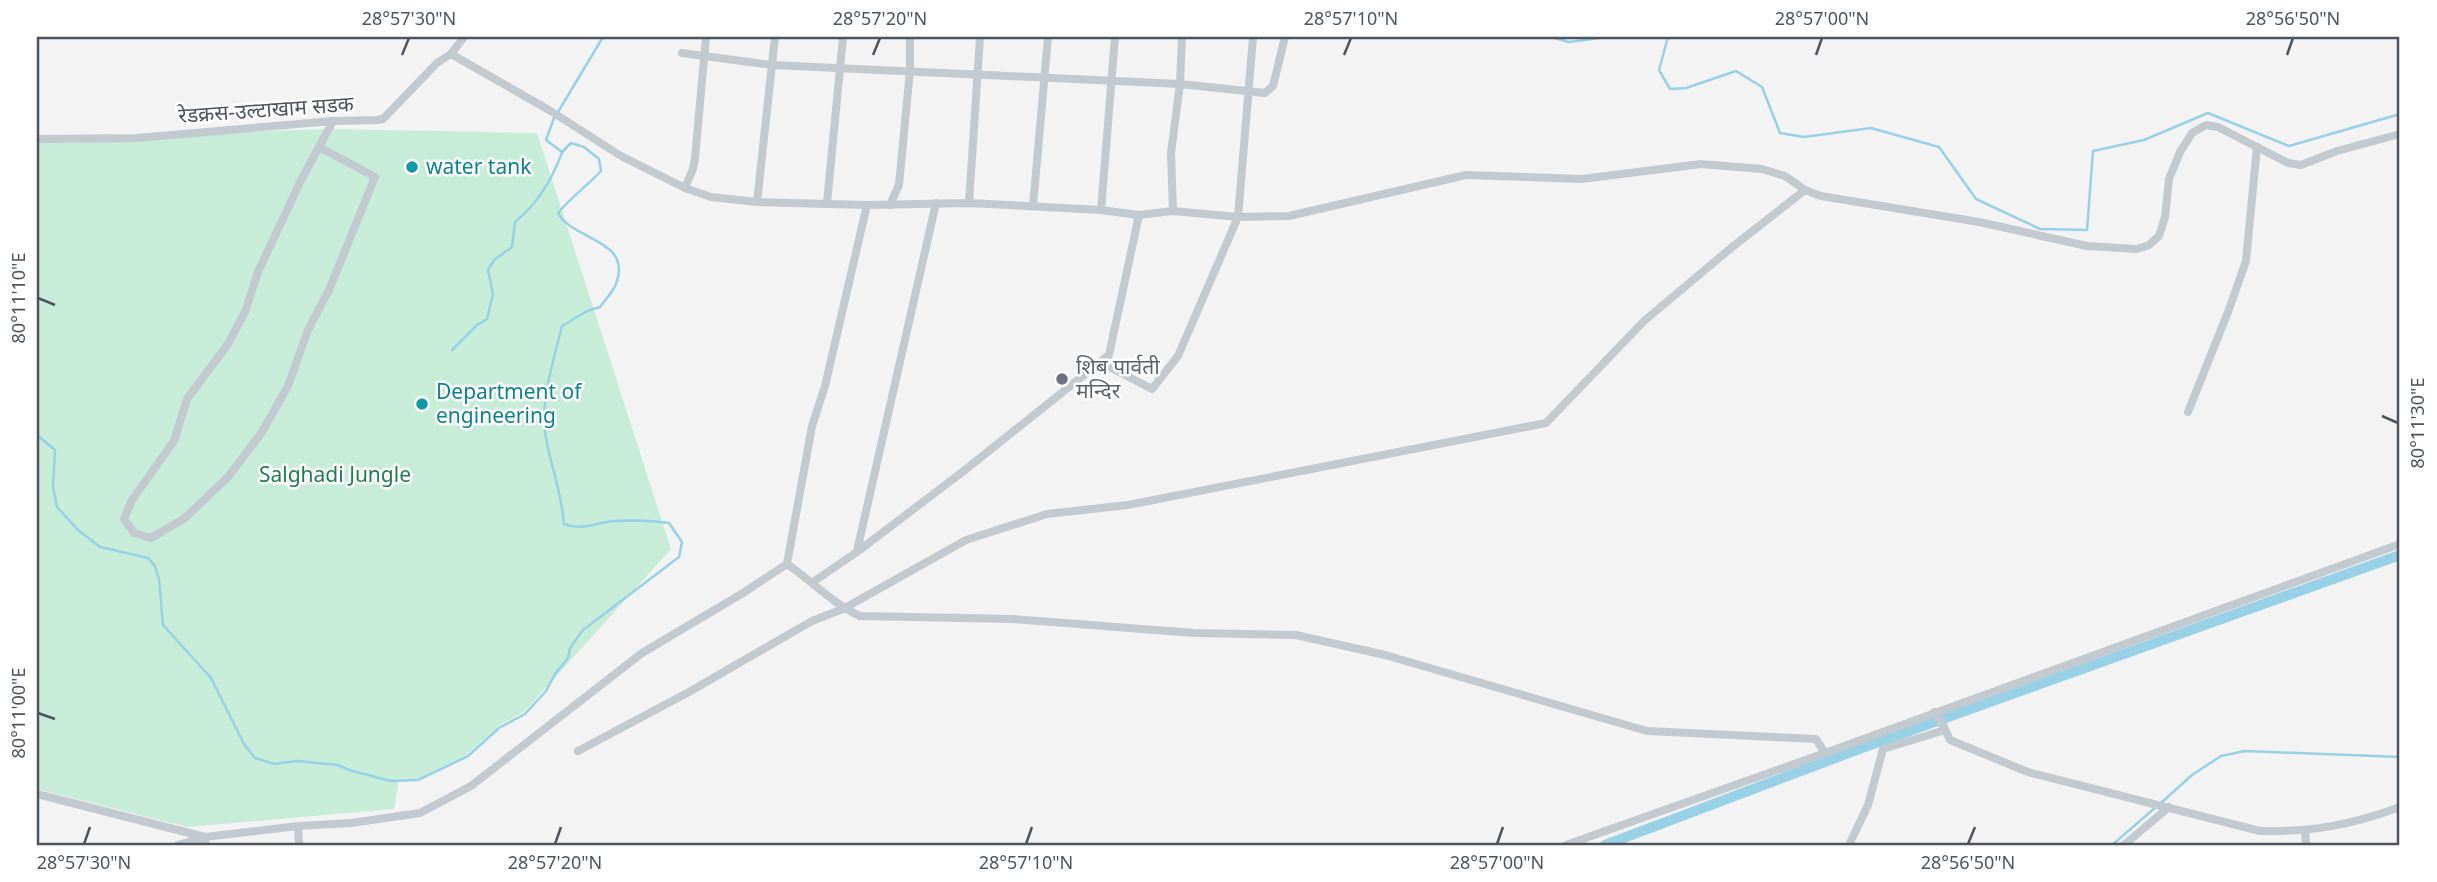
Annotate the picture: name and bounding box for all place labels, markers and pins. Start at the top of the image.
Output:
place label: water tank [426,152,532,180]
marker: water tank [404,159,420,175]
place label: शिब पार्वती मन्दिर [1076,352,1160,404]
marker: शिब पार्वती मन्दिर [1054,371,1070,387]
place label: Department of engineering [436,377,583,429]
marker: Department of engineering [414,396,430,412]

